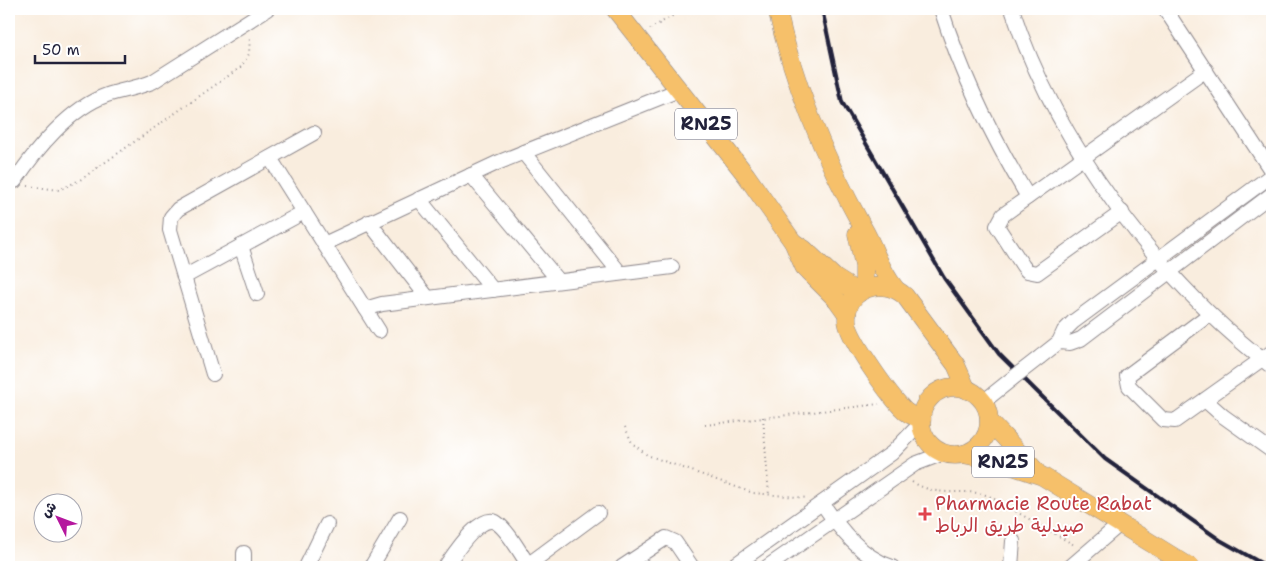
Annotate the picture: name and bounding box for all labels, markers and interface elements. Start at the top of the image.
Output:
scale bar [35,32,125,64]
text: 50 m [42,40,80,60]
road number: RN25 [675,108,737,140]
road number: RN25 [972,447,1034,478]
place label: Pharmacie Route Rabat صيدلية طريق الرباط [935,491,1152,538]
north arrow [32,494,82,544]
text: ش [36,498,60,521]
marker: Pharmacie Route Rabat صيدلية طريق الرباط [919,508,931,520]

